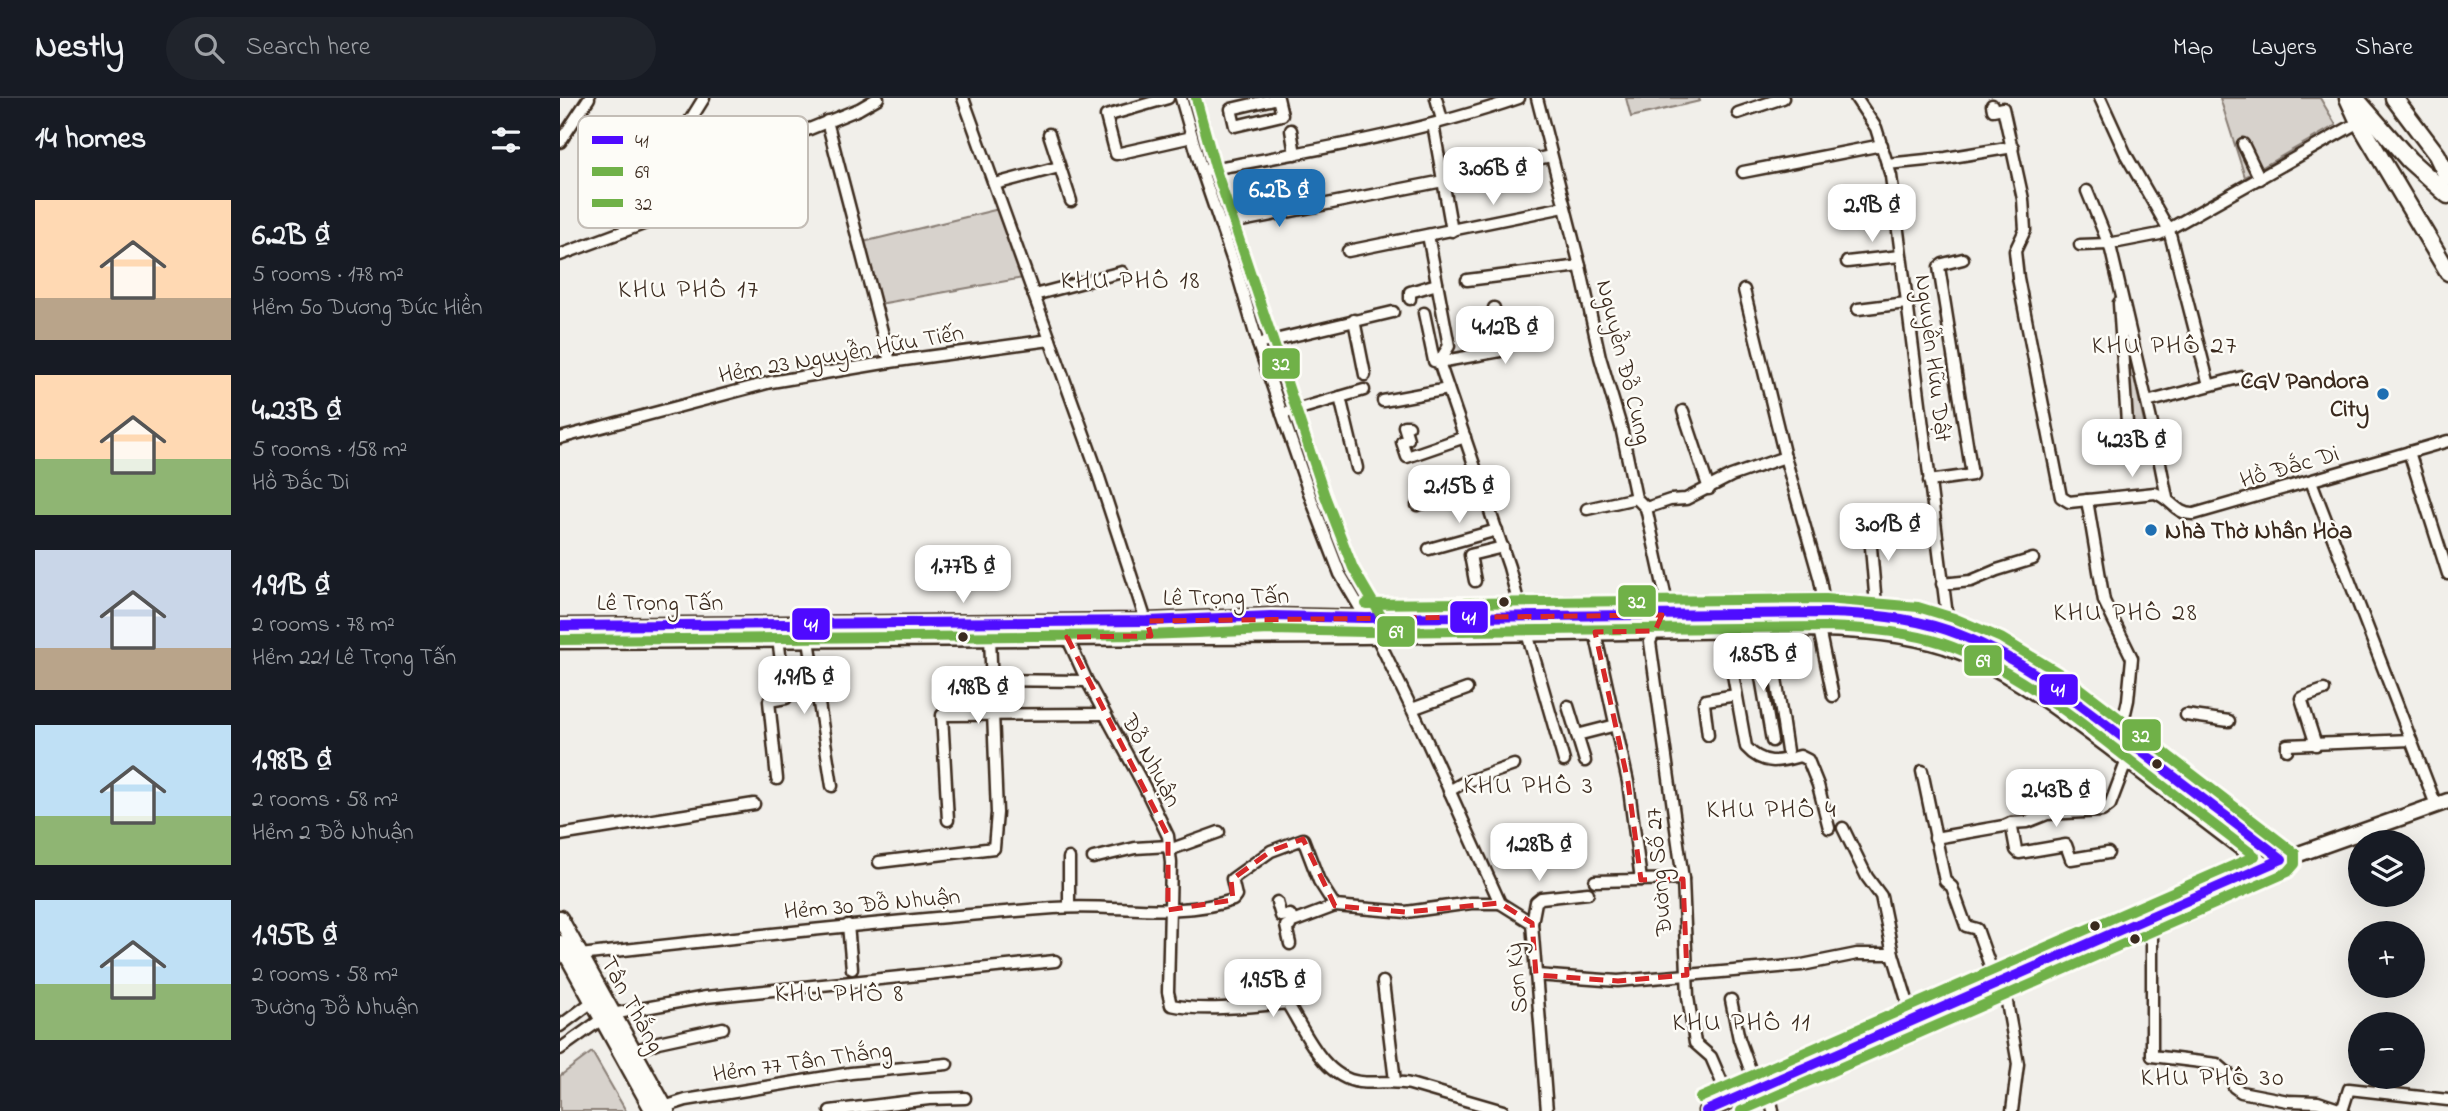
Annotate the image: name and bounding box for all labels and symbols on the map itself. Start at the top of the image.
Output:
legend [578,116,808,228]
text: 41 [635,129,649,156]
pin: 3.06B ₫ [1428,148,1558,207]
text: 69 [635,160,649,187]
pin: 6.2B ₫ [1222,170,1336,229]
pin: 2.9B ₫ [1815,184,1929,244]
text: 32 [635,192,652,219]
district label: KHU PHỐ 18 [1061,263,1201,301]
district label: KHU PHỐ 17 [618,272,760,310]
street label: Nguyễn Hữu Dật [1903,273,1959,444]
street label: Nguyễn Đỗ Cung [1584,276,1660,449]
pin: 4.12B ₫ [1440,306,1570,366]
street label: Hẻm 23 Nguyễn Hữu Tiến [716,317,967,395]
district label: KHU PHỐ 27 [2092,328,2238,366]
line badge: 32 [1261,347,1301,380]
text: 32 [1271,352,1290,379]
place label: CGV Pandora City [2241,365,2369,429]
marker: CGV Pandora City [2375,386,2391,402]
pin: 4.23B ₫ [2067,420,2197,479]
street label: Hồ Đắc Di [2236,438,2343,499]
pin: 2.15B ₫ [1394,466,1524,525]
pin: 3.01B ₫ [1823,504,1953,563]
place label: Nhà Thờ Nhân Hòa [2165,515,2352,550]
marker: Nhà Thờ Nhân Hòa [2143,522,2159,538]
pin: 1.77B ₫ [898,546,1028,605]
street label: Lê Trọng Tấn [1163,580,1290,617]
line badge: 32 [1617,584,1657,618]
street label: Lê Trọng Tấn [597,587,723,622]
text: 32 [1627,590,1646,617]
unlabelled marker [1497,595,1511,609]
district label: KHU PHỐ 28 [2053,595,2199,633]
line badge: 41 [1449,600,1489,634]
text: 41 [1462,606,1476,633]
line badge: 41 [791,607,831,641]
text: 41 [804,613,818,640]
line badge: 69 [1376,615,1416,648]
text: 69 [1389,620,1403,647]
unlabelled marker [956,630,970,644]
pin: 1.85B ₫ [1698,634,1828,693]
line badge: 69 [1963,644,2003,677]
text: 69 [1976,649,1990,676]
pin: 1.91B ₫ [739,656,869,716]
pin: 1.98B ₫ [913,666,1043,726]
line badge: 41 [2038,673,2079,706]
text: 41 [2051,678,2065,705]
street label: Đỗ Nhuận [1110,707,1189,814]
line badge: 32 [2121,718,2162,752]
text: 32 [2131,724,2150,751]
unlabelled marker [2150,757,2164,771]
district label: KHU PHỐ 3 [1463,768,1595,806]
pin: 2.43B ₫ [1991,770,2121,829]
district label: KHU PHỐ 4 [1706,792,1838,830]
street label: Đường Số 27 [1637,806,1684,938]
pin: 1.28B ₫ [1474,824,1604,883]
street label: Hẻm 30 Đỗ Nhuận [783,880,962,931]
unlabelled marker [2088,919,2102,933]
unlabelled marker [2128,932,2142,946]
street label: Sơn Kỳ [1498,941,1540,1015]
street label: Tân Thắng [590,951,672,1060]
pin: 1.95B ₫ [1208,960,1338,1019]
district label: KHU PHỐ 8 [775,976,905,1014]
district label: KHU PHỐ 11 [1672,1005,1812,1043]
street label: Hẻm 77 Tân Thắng [711,1034,894,1093]
district label: KHU PHỐ 30 [2141,1060,2285,1098]

